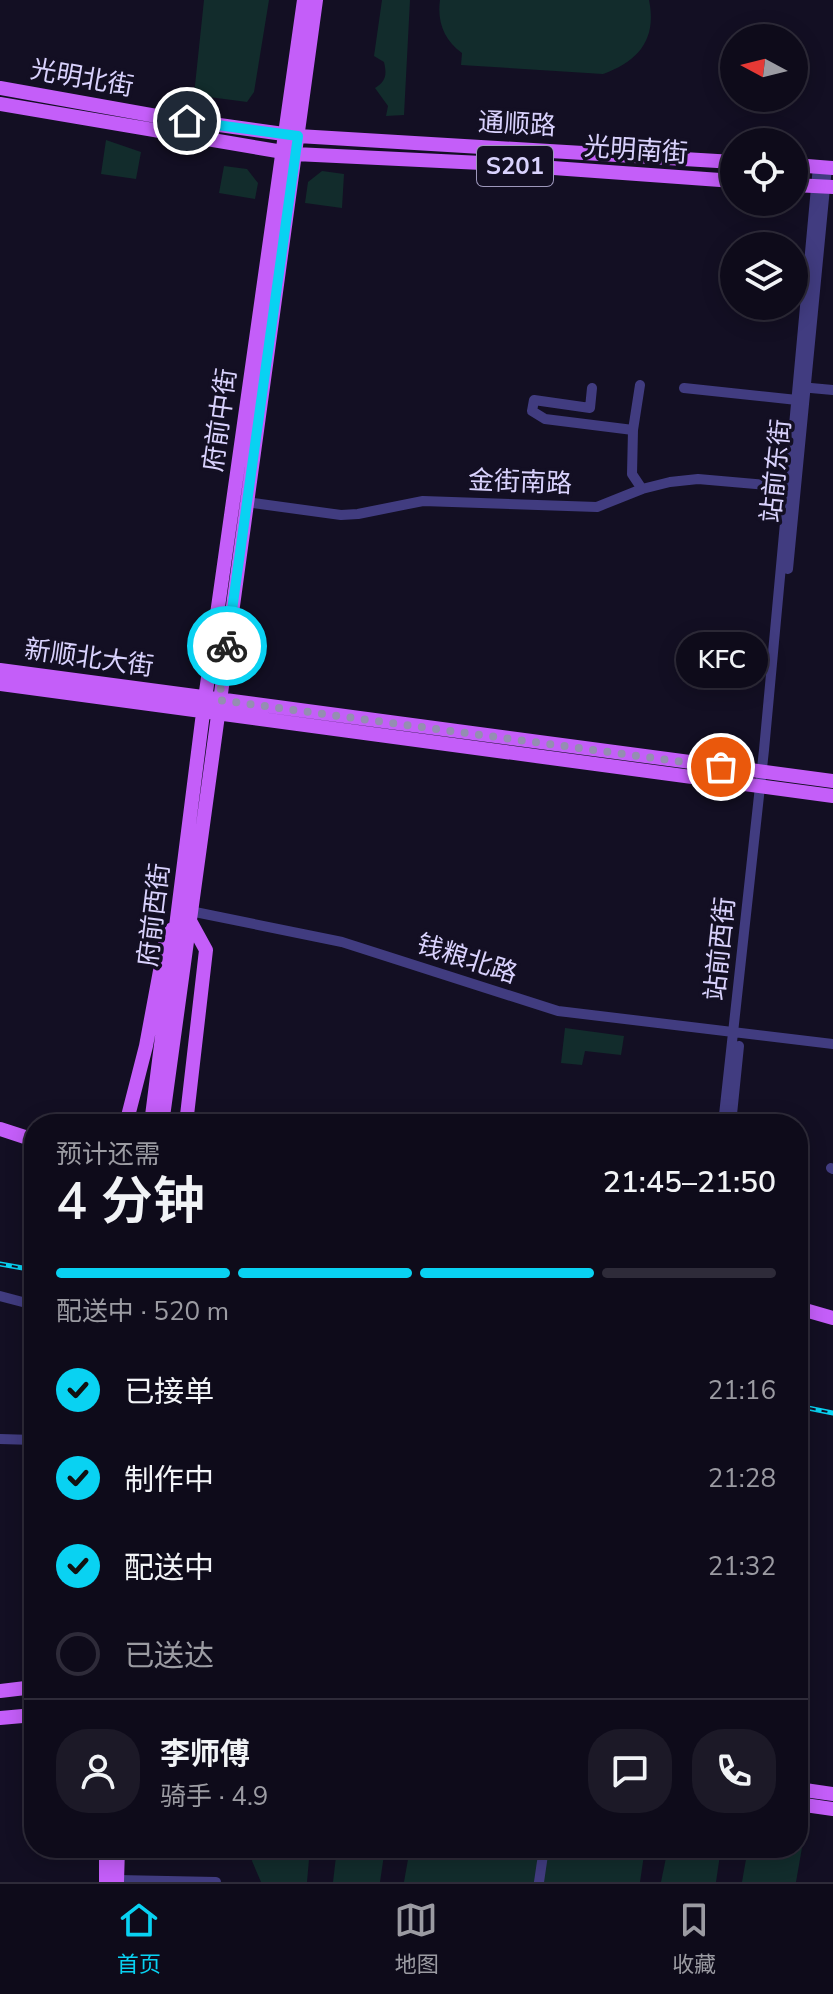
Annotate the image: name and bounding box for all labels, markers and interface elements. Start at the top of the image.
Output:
north arrow [720,24,808,112]
map controls [720,24,808,320]
street label: 光明北街 [28,52,136,104]
pin [153,87,221,155]
icon: home [165,99,209,143]
street label: 通顺路 [477,104,557,144]
button: locate [720,128,808,216]
street label: 光明南街 [583,129,689,171]
road number: S201 [477,146,553,186]
button: layers [720,232,808,320]
street label: 府前中街 [195,366,245,474]
street label: 站前东街 [753,417,799,525]
street label: 金街南路 [467,463,573,501]
courier [187,606,267,686]
icon: bike [205,624,249,668]
callout: KFC [675,631,767,687]
street label: 新顺北大街 [22,632,156,684]
text: KFC [698,642,746,677]
pin [687,733,755,801]
icon: bag [699,745,743,789]
street label: 府前西街 [130,861,178,969]
street label: 站前西街 [697,895,743,1003]
street label: 钱粮北路 [412,926,522,992]
text: 预计还需 [56,1137,160,1172]
text: 21:45–21:50 [603,1162,776,1203]
text: 4 分钟 [56,1166,205,1237]
text: 配送中 · 520 m [56,1294,229,1329]
icon: check [56,1368,100,1412]
text: 已接单 [124,1372,214,1413]
text: 21:16 [708,1373,776,1408]
icon: check [56,1456,100,1500]
text: 制作中 [124,1460,214,1501]
text: 21:28 [708,1461,776,1496]
icon: check [56,1544,100,1588]
text: 配送中 [124,1548,214,1589]
text: 21:32 [708,1549,776,1584]
text: 已送达 [124,1636,214,1677]
button: person [56,1729,140,1813]
button: chat [588,1729,672,1813]
button: phone [692,1729,776,1813]
text: 李师傅 [160,1734,250,1775]
text: 骑手 · 4.9 [160,1779,268,1814]
tab: 首页 [117,1898,161,1980]
tab: 地图 [394,1898,438,1980]
tab: 收藏 [672,1898,716,1980]

